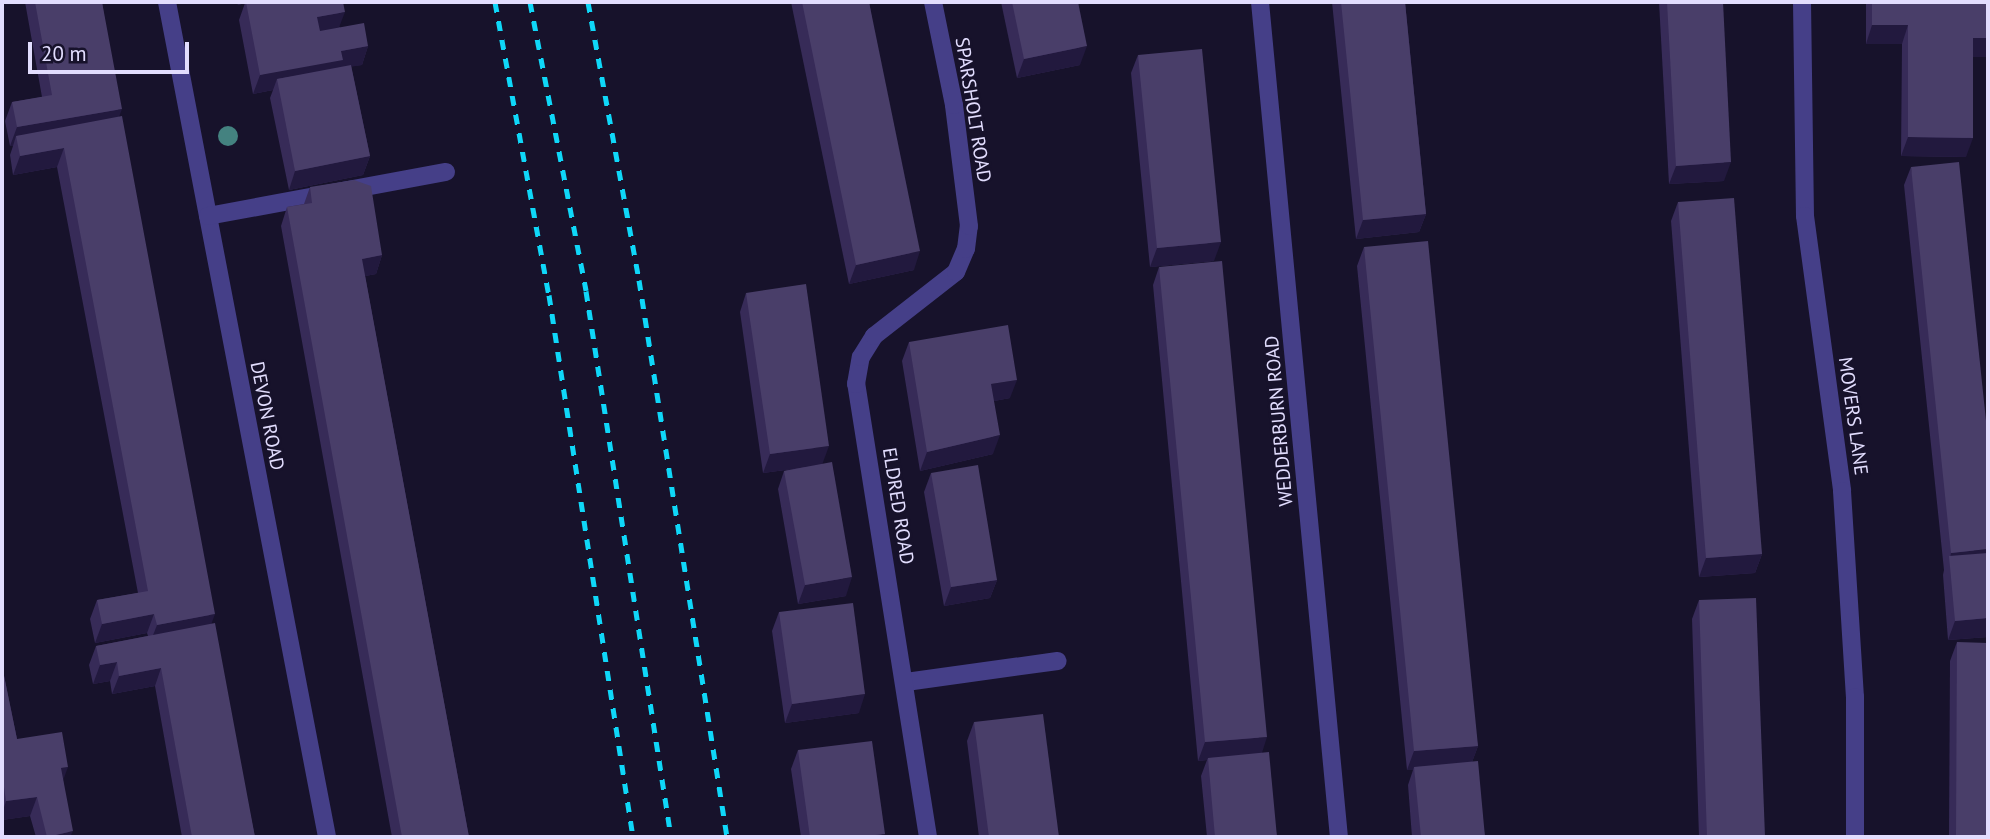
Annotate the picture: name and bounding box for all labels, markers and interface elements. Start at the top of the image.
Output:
scale bar [32,28,192,72]
street label: SPARSHOLT ROAD [950,35,996,185]
text: 20 m [41,40,87,67]
street label: WEDDERBURN ROAD [1260,335,1298,507]
street label: MOVERS LANE [1833,355,1873,477]
street label: DEVON ROAD [245,360,289,472]
street label: ELDRED ROAD [878,446,918,566]

